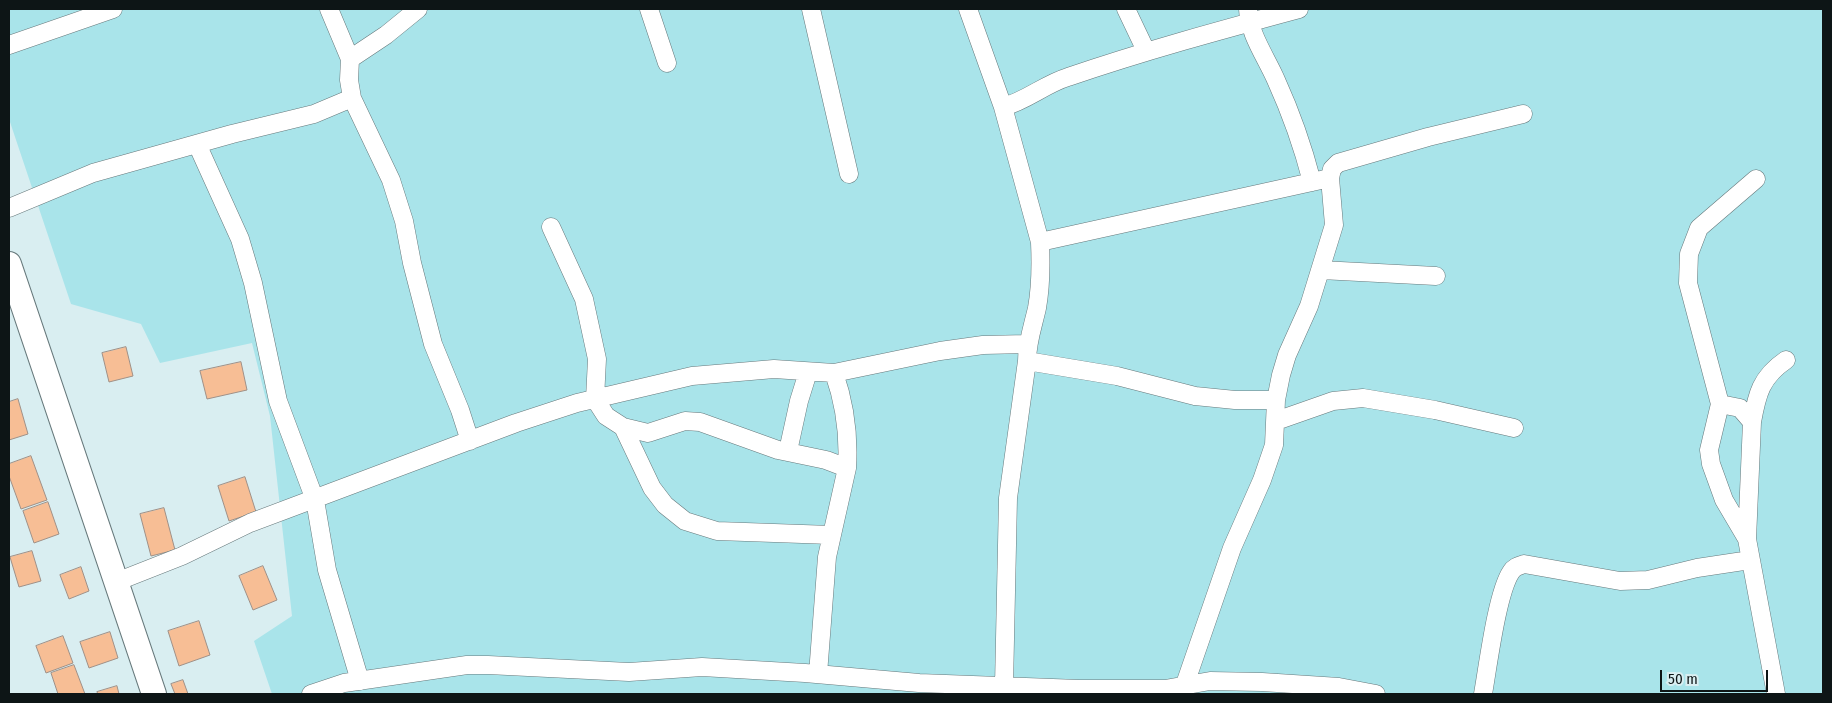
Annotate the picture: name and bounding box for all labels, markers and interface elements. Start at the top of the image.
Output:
scale bar [1662,660,1770,692]
text: 50 m [1668,670,1698,688]

